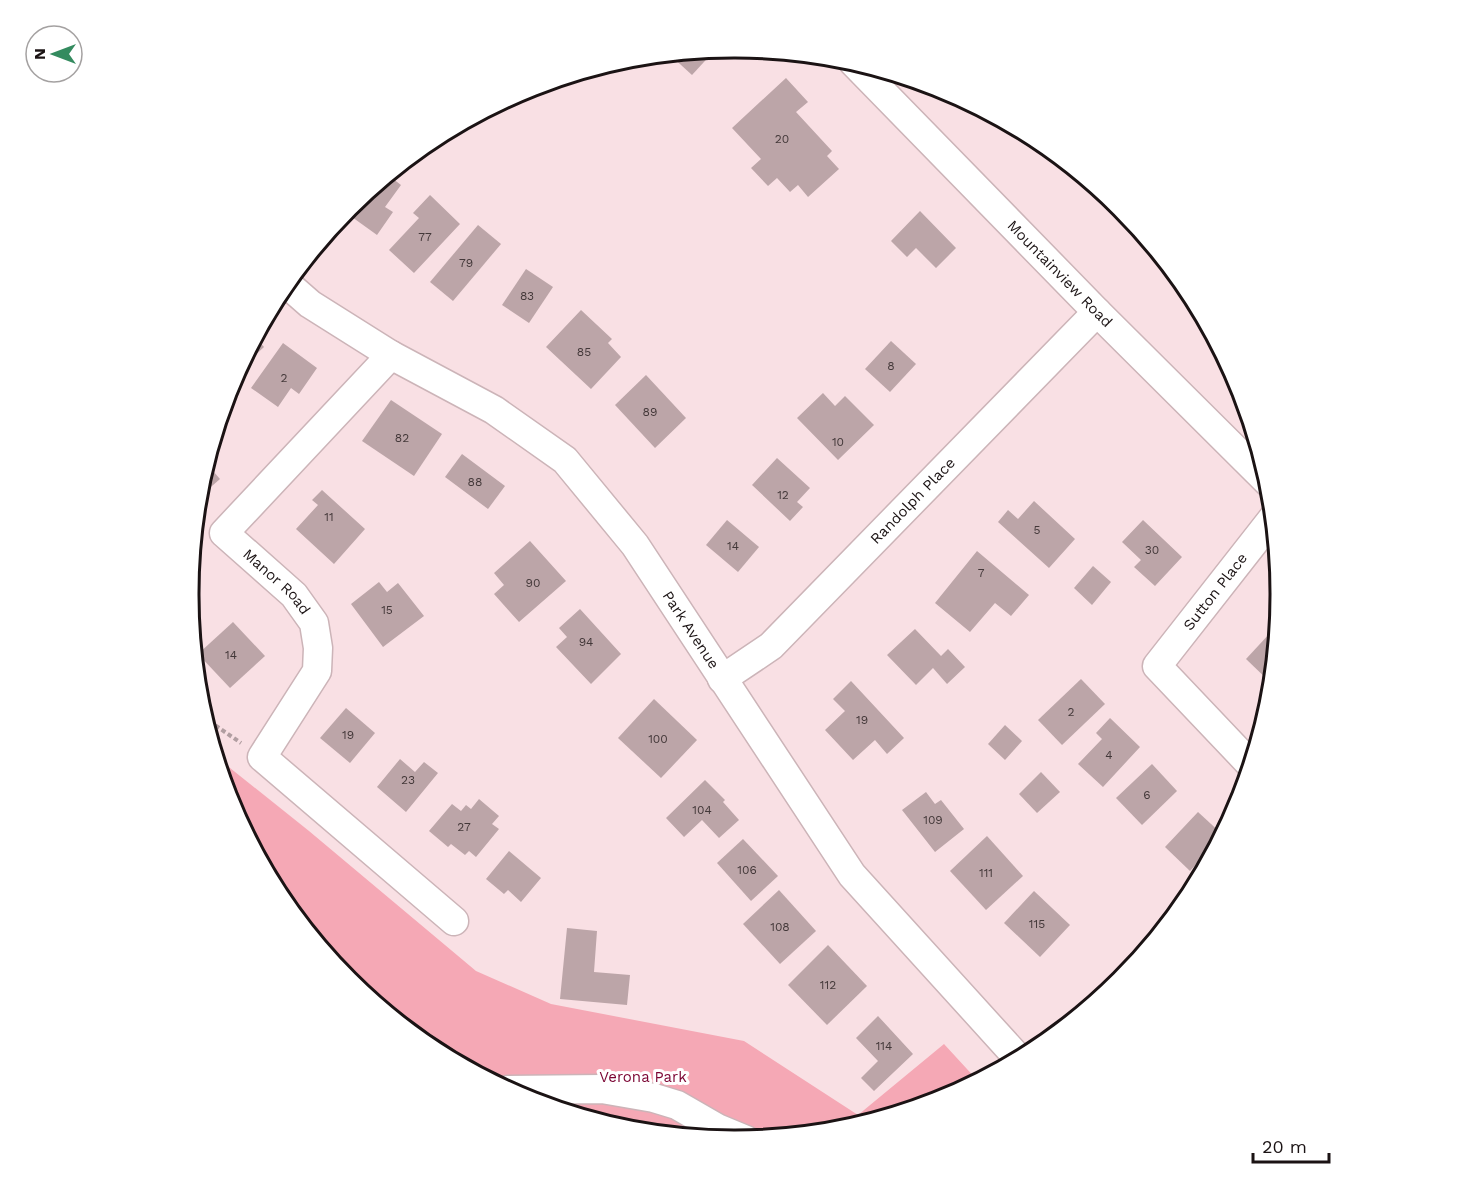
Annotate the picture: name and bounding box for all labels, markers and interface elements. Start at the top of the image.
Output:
north arrow [24,24,84,84]
text: N [30,48,49,60]
house number: 20 [775,132,789,146]
street label: Mountainview Road [1004,217,1116,331]
house number: 77 [418,230,432,244]
house number: 79 [459,256,473,270]
house number: 83 [520,289,534,303]
house number: 85 [577,345,591,359]
house number: 8 [887,359,895,373]
house number: 2 [281,371,288,385]
house number: 89 [643,405,657,419]
house number: 82 [395,431,409,445]
house number: 10 [832,435,844,449]
street label: Randolph Place [867,454,959,548]
house number: 88 [468,475,482,489]
house number: 12 [777,488,789,502]
house number: 11 [324,510,334,524]
house number: 5 [1034,523,1041,537]
house number: 14 [727,539,739,553]
house number: 30 [1145,543,1159,557]
street label: Manor Road [239,545,314,618]
street label: Sutton Place [1179,549,1251,634]
house number: 7 [978,566,985,580]
house number: 90 [526,576,540,590]
street label: Park Avenue [659,588,723,672]
house number: 15 [381,603,393,617]
house number: 94 [579,635,593,649]
house number: 14 [225,648,237,662]
house number: 2 [1068,705,1075,719]
house number: 19 [856,713,868,727]
house number: 19 [342,728,354,742]
house number: 100 [648,732,668,746]
house number: 4 [1105,748,1113,762]
house number: 23 [401,773,415,787]
house number: 6 [1143,788,1151,802]
house number: 104 [692,803,712,817]
house number: 109 [923,813,943,827]
house number: 27 [457,820,471,834]
house number: 106 [737,863,757,877]
house number: 111 [979,866,993,880]
house number: 115 [1029,917,1045,931]
house number: 108 [770,920,790,934]
house number: 112 [820,978,836,992]
house number: 114 [876,1039,892,1053]
park label: Verona Park [599,1068,687,1086]
scale bar [1253,1126,1330,1164]
text: 20 m [1262,1136,1307,1157]

